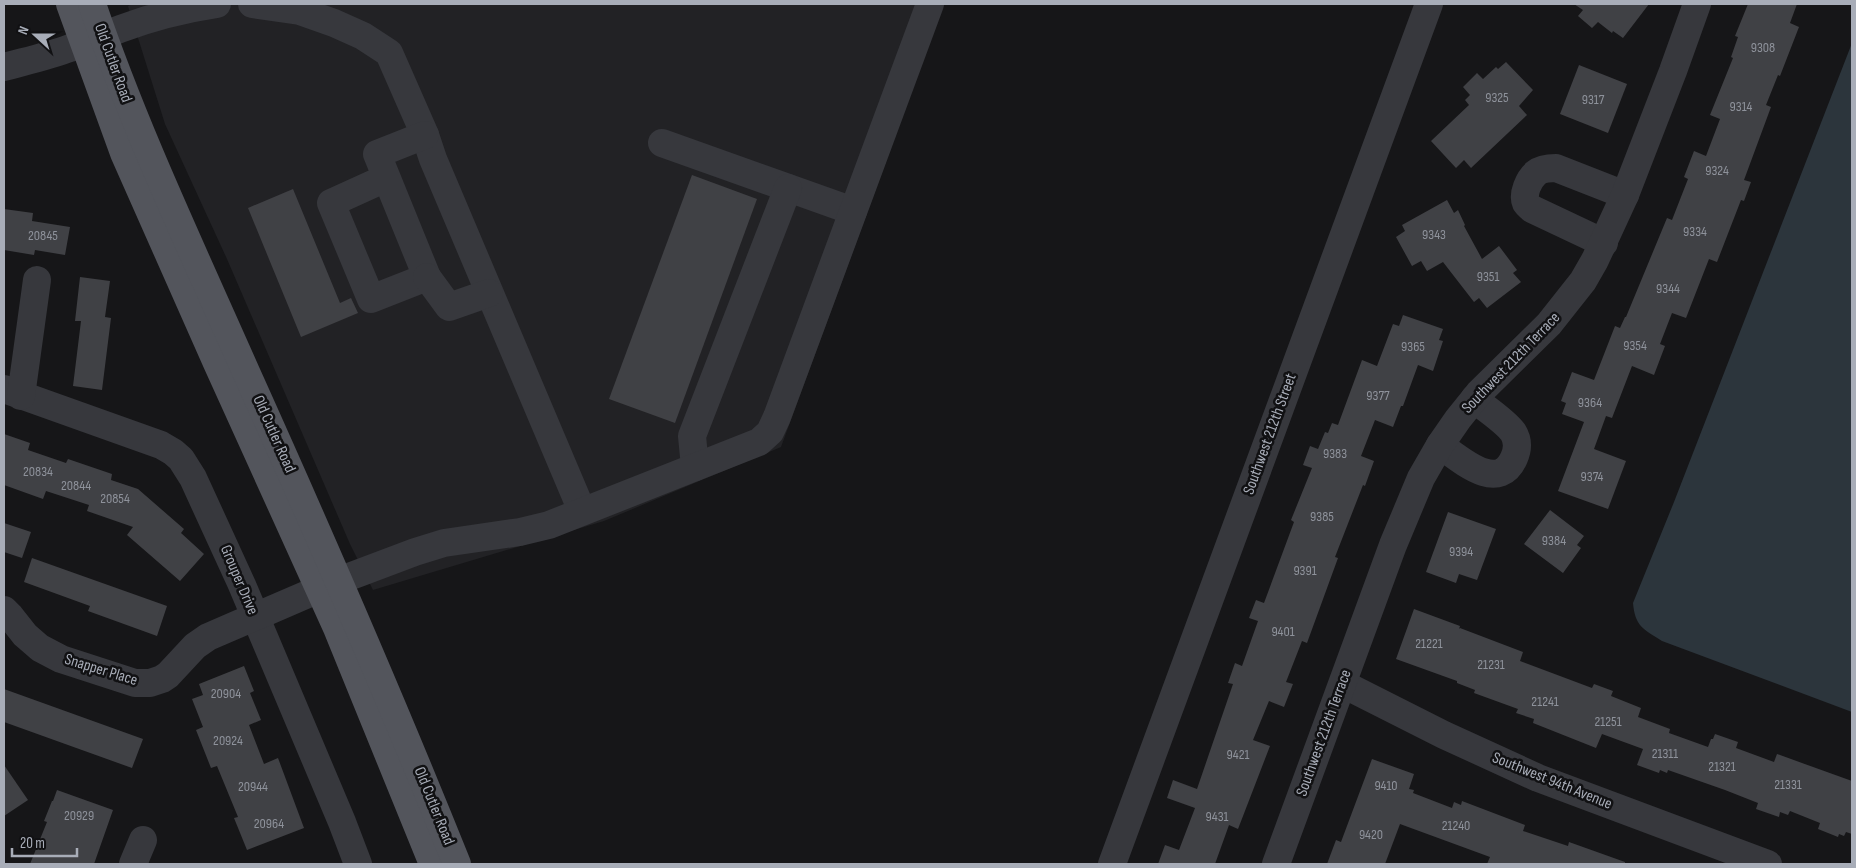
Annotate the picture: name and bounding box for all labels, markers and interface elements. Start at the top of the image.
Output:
north arrow [10,10,60,60]
street label: Old Cutler Road [90,21,136,105]
text: N [14,24,33,37]
house number: 9308 [1751,39,1775,56]
house number: 9325 [1485,89,1509,106]
house number: 9317 [1582,91,1605,108]
house number: 9314 [1730,98,1753,115]
house number: 9324 [1705,162,1729,179]
house number: 9334 [1683,223,1707,240]
house number: 9343 [1422,226,1446,243]
house number: 20845 [28,227,58,244]
house number: 9351 [1477,268,1499,285]
house number: 9344 [1656,280,1680,297]
street label: Southwest 212th Terrace [1458,308,1564,418]
house number: 9354 [1623,337,1647,354]
house number: 9365 [1401,338,1425,355]
street label: Southwest 212th Street [1239,371,1301,497]
house number: 9377 [1366,387,1390,404]
street label: Old Cutler Road [249,392,299,476]
house number: 9364 [1578,394,1602,411]
house number: 9383 [1323,445,1347,462]
house number: 20834 [23,463,53,480]
house number: 9374 [1581,468,1604,485]
house number: 20844 [61,477,91,494]
house number: 20854 [100,490,130,507]
house number: 9385 [1310,508,1334,525]
house number: 9384 [1542,532,1566,549]
street label: Grouper Drive [216,542,262,618]
house number: 9394 [1449,543,1473,560]
house number: 9391 [1293,562,1317,579]
house number: 9401 [1271,623,1295,640]
house number: 21221 [1415,635,1443,652]
street label: Snapper Place [62,650,140,690]
house number: 21231 [1477,656,1505,673]
street label: Southwest 212th Terrace [1292,667,1356,799]
house number: 20904 [211,685,241,702]
house number: 21241 [1531,693,1559,710]
house number: 21251 [1594,713,1622,730]
house number: 20924 [213,732,243,749]
house number: 21311 [1652,745,1678,762]
house number: 9421 [1227,746,1250,763]
street label: Southwest 94th Avenue [1489,748,1615,814]
house number: 21321 [1708,758,1736,775]
street label: Old Cutler Road [410,764,458,848]
house number: 21331 [1774,776,1802,793]
house number: 9410 [1374,777,1398,794]
house number: 20944 [238,778,268,795]
house number: 20929 [64,807,94,824]
house number: 9431 [1206,808,1229,825]
house number: 20964 [254,815,284,832]
house number: 21240 [1442,817,1470,834]
scale bar [12,826,78,858]
house number: 9420 [1359,826,1383,843]
text: 20 m [20,834,45,853]

